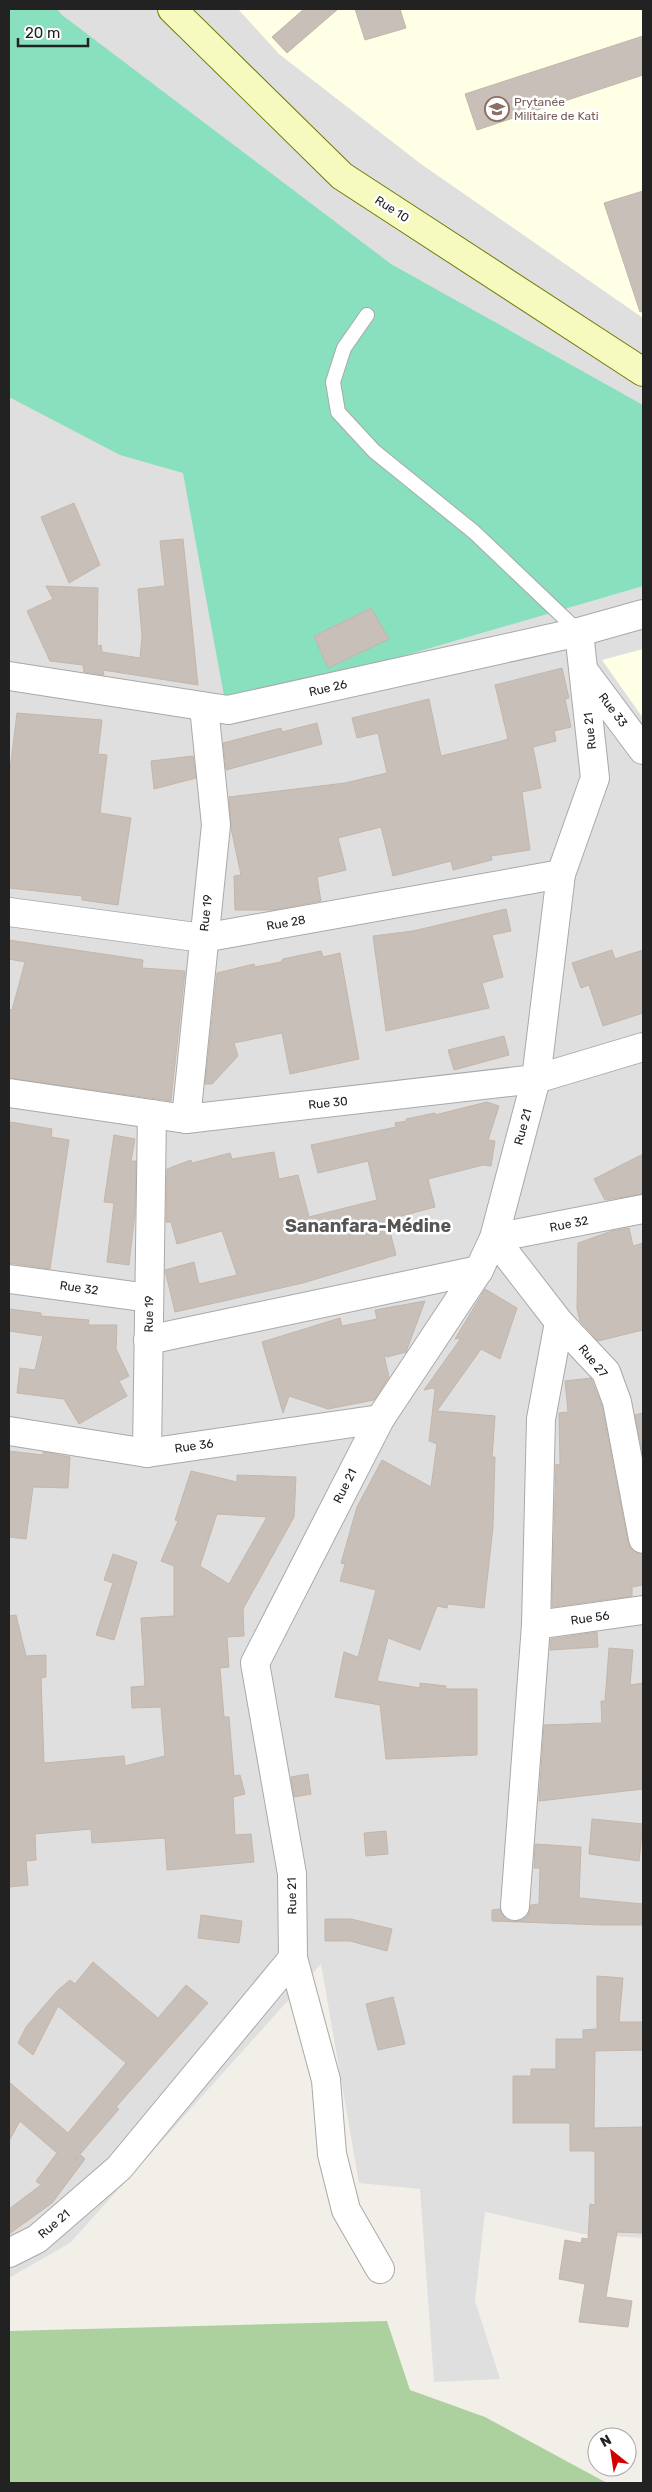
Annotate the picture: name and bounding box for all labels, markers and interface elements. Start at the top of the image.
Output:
scale bar [18,15,88,47]
text: 20 m [25,24,60,42]
place label: Prytanée Militaire de Kati [514,95,599,123]
school or university icon: Prytanée Militaire de Kati [484,96,510,122]
street label: Rue 10 [372,193,412,225]
street label: Rue 26 [307,677,349,699]
street label: Rue 33 [596,690,630,730]
street label: Rue 21 [581,712,599,750]
street label: Rue 19 [197,894,215,932]
street label: Rue 28 [265,913,307,933]
street label: Rue 30 [308,1094,348,1112]
street label: Rue 21 [511,1107,535,1147]
street label: Rue 32 [549,1213,589,1235]
district label: Sananfara-Médine [285,1215,451,1237]
street label: Rue 32 [59,1278,99,1298]
street label: Rue 19 [142,1295,156,1333]
street label: Rue 27 [576,1342,610,1380]
street label: Rue 36 [174,1436,214,1456]
street label: Rue 21 [330,1466,360,1506]
street label: Rue 56 [570,1608,610,1628]
street label: Rue 21 [285,1877,299,1915]
street label: Rue 21 [35,2207,73,2241]
north arrow [587,2427,637,2477]
text: N [597,2431,614,2451]

